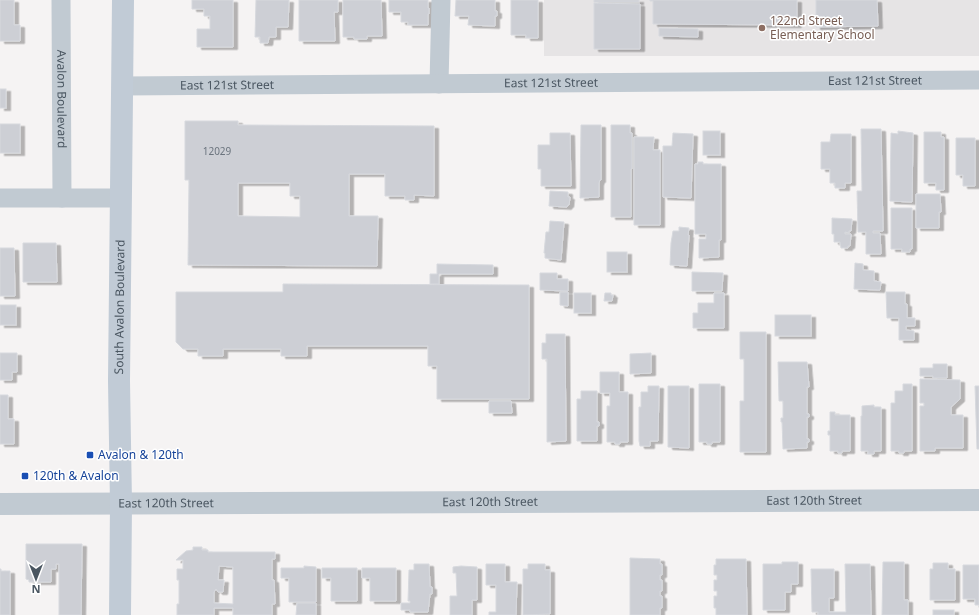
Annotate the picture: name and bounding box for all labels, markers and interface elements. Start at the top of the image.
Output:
place label: 122nd Street Elementary School [770,12,875,43]
marker: 122nd Street Elementary School [757,23,767,33]
street label: Avalon Boulevard [53,50,71,148]
street label: East 121st Street [828,71,923,89]
street label: East 121st Street [504,74,599,91]
street label: East 121st Street [180,76,275,94]
house number: 12029 [203,144,232,158]
street label: South Avalon Boulevard [110,240,128,374]
place label: Avalon & 120th [98,446,184,463]
marker: Avalon & 120th [85,450,95,460]
place label: 120th & Avalon [33,467,119,484]
marker: 120th & Avalon [20,471,30,481]
street label: East 120th Street [766,491,863,509]
street label: East 120th Street [442,493,539,510]
street label: East 120th Street [118,494,215,512]
north arrow [16,559,56,599]
text: N [32,582,40,597]

